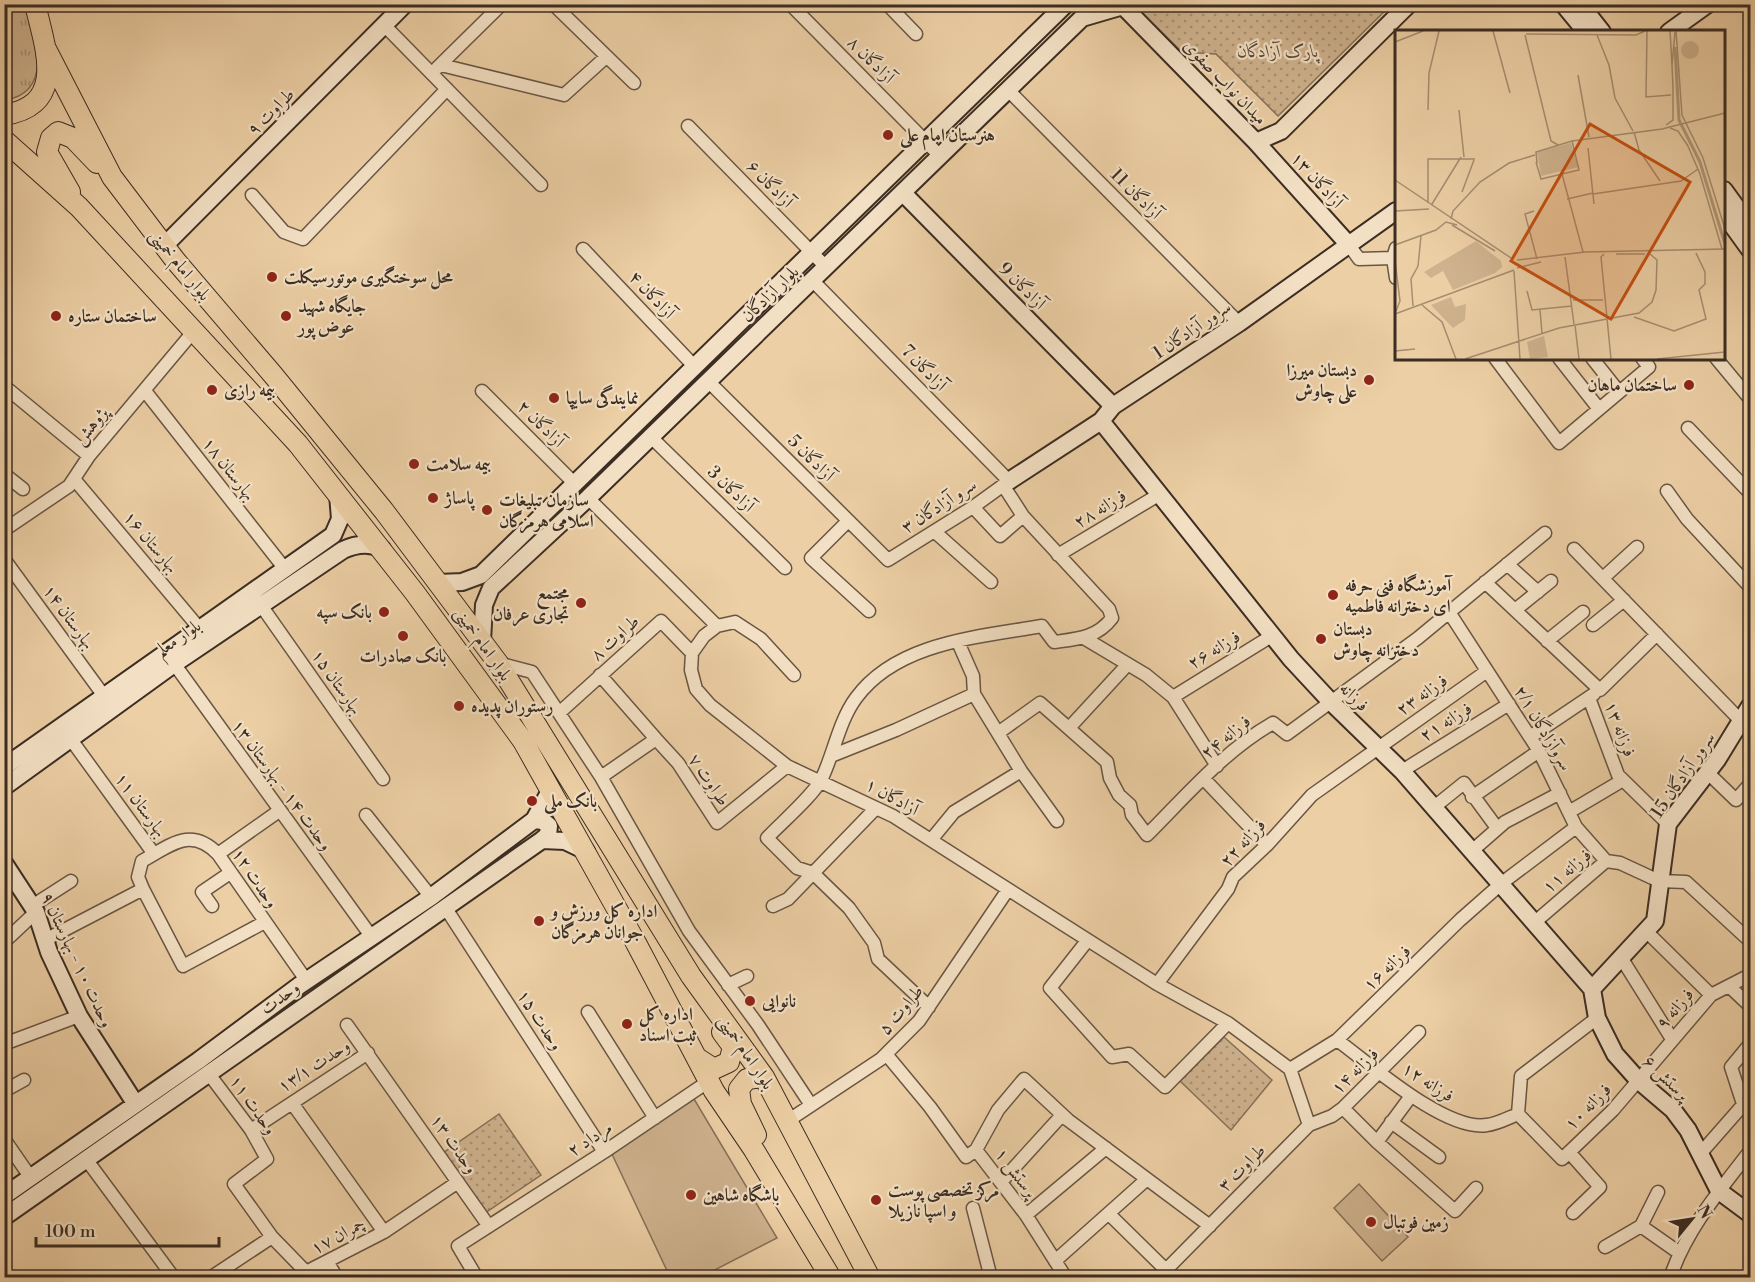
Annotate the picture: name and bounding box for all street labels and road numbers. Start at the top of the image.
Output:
street label: آزادگان ۸ [842,31,901,90]
street label: میدان نواب صفوی [1178,34,1272,130]
street label: طراوت ۹ [242,83,300,141]
street label: آزادگان ۱۳ [1286,147,1350,215]
street label: آزادگان ۶ [742,155,800,214]
street label: آزادگان 11 [1105,163,1168,226]
street label: بلوار امام خمینی [141,224,216,308]
street label: آزادگان 9 [993,257,1052,316]
street label: بلوار آزادگان [736,261,804,327]
street label: آزادگان ۴ [624,266,682,326]
street label: سرور آزادگان 1 [1148,295,1236,365]
street label: آزادگان 7 [896,340,953,398]
street label: آزادگان ۲ [512,395,571,454]
street label: پژوهش [68,401,115,450]
street label: آزادگان 5 [783,430,841,488]
street label: بهارستان ۱۸ [197,432,261,506]
street label: آزادگان 3 [702,461,761,519]
street label: سرو آزادگان ۳ [897,473,981,539]
street label: فرزانه ۲۸ [1069,484,1131,534]
street label: بهارستان ۱۶ [118,506,184,578]
street label: بهارستان ۱۴ [38,580,100,654]
street label: بلوار امام خمینی [446,602,517,688]
street label: طراوت ۸ [586,610,644,666]
street label: بلوار معلم [151,614,209,667]
street label: فرزانه ۲۶ [1183,625,1245,675]
street label: بهارستان ۱۵ [306,645,368,719]
street label: فرزانه ۲۳ [1392,669,1452,721]
street label: فرزانه [1334,677,1374,717]
street label: ۲/۱ سروآزادگان [1509,681,1577,775]
street label: فرزانه ۲۱ [1415,697,1477,747]
street label: فرزانه ۱۳ [1599,698,1641,760]
street label: فرزانه ۲۴ [1196,710,1256,764]
street label: وحدت ۱۴ - بهارستان ۱۳ [226,715,338,855]
street label: سرور آزادگان 15 [1646,727,1720,823]
street label: طراوت ۷ [683,749,735,811]
street label: بهارستان ۱۱ [110,768,172,842]
street label: آزادگان ۱ [861,773,925,822]
street label: فرزانه ۲۲ [1215,814,1271,872]
street label: وحدت ۱۲ [226,843,284,913]
street label: فرزانه ۱۱ [1538,844,1596,898]
street label: وحدت ۱۰ - بهارستان ۹ [36,889,118,1031]
street label: فرزانه ۱۶ [1358,940,1416,996]
street label: وحدت [256,976,304,1020]
street label: طراوت ۵ [873,980,929,1040]
street label: فرزانه ۹ [1651,984,1699,1034]
street label: وحدت ۱۵ [512,985,568,1055]
street label: بلوار امام خمینی [709,1010,780,1096]
street label: وحدت ۱۳/۱ [273,1034,355,1098]
street label: فرزانه ۱۴ [1326,1043,1384,1099]
street label: پرستش ۶ [1638,1050,1696,1107]
street label: فرزانه ۱۲ [1398,1057,1458,1107]
street label: وحدت ۱۱ [224,1071,282,1139]
street label: فرزانه ۱۰ [1560,1079,1616,1135]
street label: وحدت ۱۳ [425,1110,483,1178]
street label: مرداد ۲ [563,1116,617,1163]
street label: طراوت ۳ [1213,1139,1271,1197]
street label: پرستش ۱ [990,1143,1043,1204]
street label: چمران ۱۷ [307,1212,369,1260]

